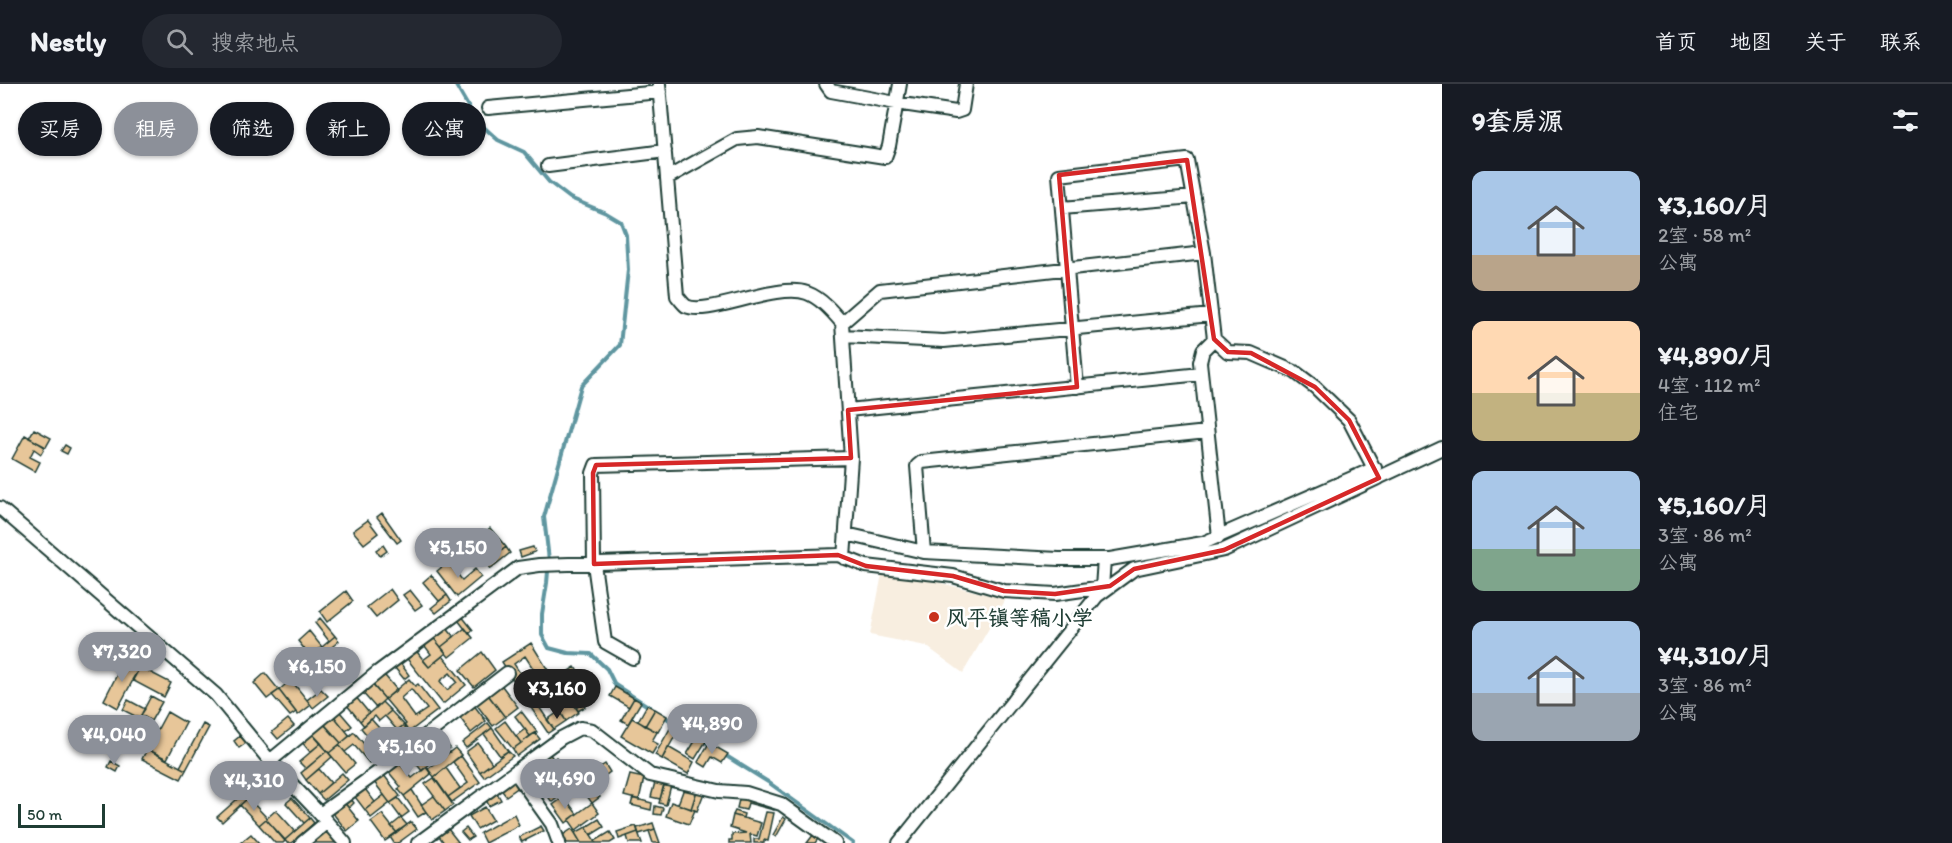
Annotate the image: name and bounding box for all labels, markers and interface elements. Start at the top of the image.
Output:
search box [142,14,562,68]
text: Nestly [30,24,106,58]
icon: search [163,25,196,58]
text: 搜索地点 [211,29,299,56]
text: 首页 [1655,29,1697,54]
text: 地图 [1730,29,1772,54]
text: 关于 [1805,29,1847,54]
text: 联系 [1880,29,1922,54]
chip: 买房 [18,102,102,156]
chip: 租房 [114,102,198,156]
chip: 筛选 [210,102,294,156]
chip: 新上 [306,102,390,156]
chip: 公寓 [402,102,486,156]
icon: filters [1889,104,1922,137]
text: 9套房源 [1472,105,1564,137]
text: ¥3,160/月 [1658,189,1772,221]
icon: home [1520,195,1592,267]
text: 2室 · 58 m² [1658,223,1751,247]
text: 公寓 [1658,250,1698,274]
text: ¥4,890/月 [1658,339,1775,371]
icon: home [1520,345,1592,417]
text: 4室 · 112 m² [1658,373,1760,397]
text: 住宅 [1658,400,1698,424]
text: ¥5,160/月 [1658,489,1771,521]
icon: home [1520,495,1592,567]
text: 3室 · 86 m² [1658,523,1752,547]
pin: ¥5,150 [409,528,507,579]
text: ¥5,150 [429,535,487,559]
text: 公寓 [1658,550,1698,574]
place label: 风平镇等稿小学 [946,605,1093,630]
marker: 风平镇等稿小学 [927,610,941,624]
pin: ¥7,320 [73,632,171,683]
text: ¥7,320 [92,639,152,663]
text: ¥4,310/月 [1658,639,1774,671]
icon: home [1520,645,1592,717]
pin: ¥6,150 [268,647,366,698]
text: ¥6,150 [288,654,346,678]
pin: ¥3,160 [508,669,606,720]
text: 3室 · 86 m² [1658,673,1752,697]
text: ¥3,160 [527,676,587,700]
text: 公寓 [1658,700,1698,724]
pin: ¥4,890 [663,704,761,755]
text: ¥4,890 [681,711,743,735]
pin: ¥4,040 [65,715,163,766]
text: ¥4,040 [82,722,146,746]
pin: ¥5,160 [358,727,456,778]
text: ¥5,160 [378,734,436,758]
pin: ¥4,690 [516,759,614,810]
pin: ¥4,310 [205,761,303,812]
text: ¥4,690 [534,766,596,790]
text: ¥4,310 [224,768,284,792]
scale bar [18,801,105,828]
text: 50 m [27,805,62,824]

